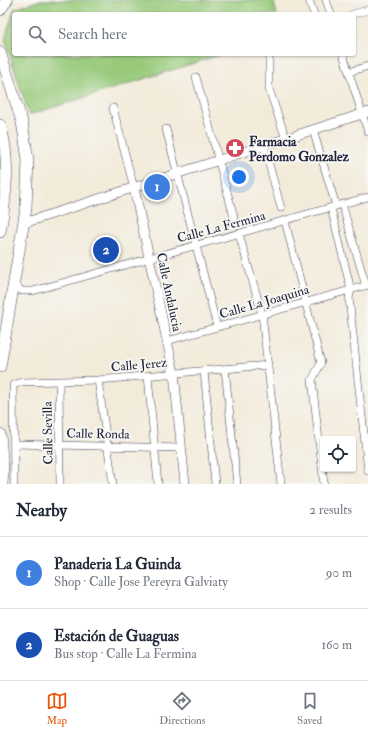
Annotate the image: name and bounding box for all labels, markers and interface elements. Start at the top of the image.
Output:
search box [12,12,356,56]
icon: search [26,23,48,45]
text: Search here [58,25,127,44]
place label: Farmacia Perdomo Gonzalez [249,134,349,165]
pharmacy icon: Farmacia Perdomo Gonzalez [224,137,246,159]
your location [229,167,249,187]
pin: 1 [144,172,170,202]
street label: Calle La Fermina [175,207,268,246]
pin: 2 [93,235,119,265]
street label: Calle Andalucia [153,251,185,334]
street label: Calle La Joaquina [217,281,312,322]
street label: Calle Jerez [110,354,169,375]
street label: Calle Sevilla [39,401,57,465]
street label: Calle Ronda [66,425,130,443]
map controls [320,436,356,472]
button: locate [320,436,356,472]
text: Nearby [16,500,67,521]
text: 2 results [309,502,352,518]
text: Panaderia La Guinda [54,555,181,574]
text: 1 [27,565,31,581]
text: 90 m [326,565,352,581]
text: Shop · Calle Jose Pereyra Galviaty [54,574,228,590]
text: Estación de Guaguas [54,627,179,646]
text: 2 [26,637,32,653]
text: 160 m [321,637,352,653]
text: Bus stop · Calle La Fermina [54,646,197,662]
tab: Map [46,690,68,727]
tab: Directions [159,690,206,727]
tab: Saved [297,690,322,727]

